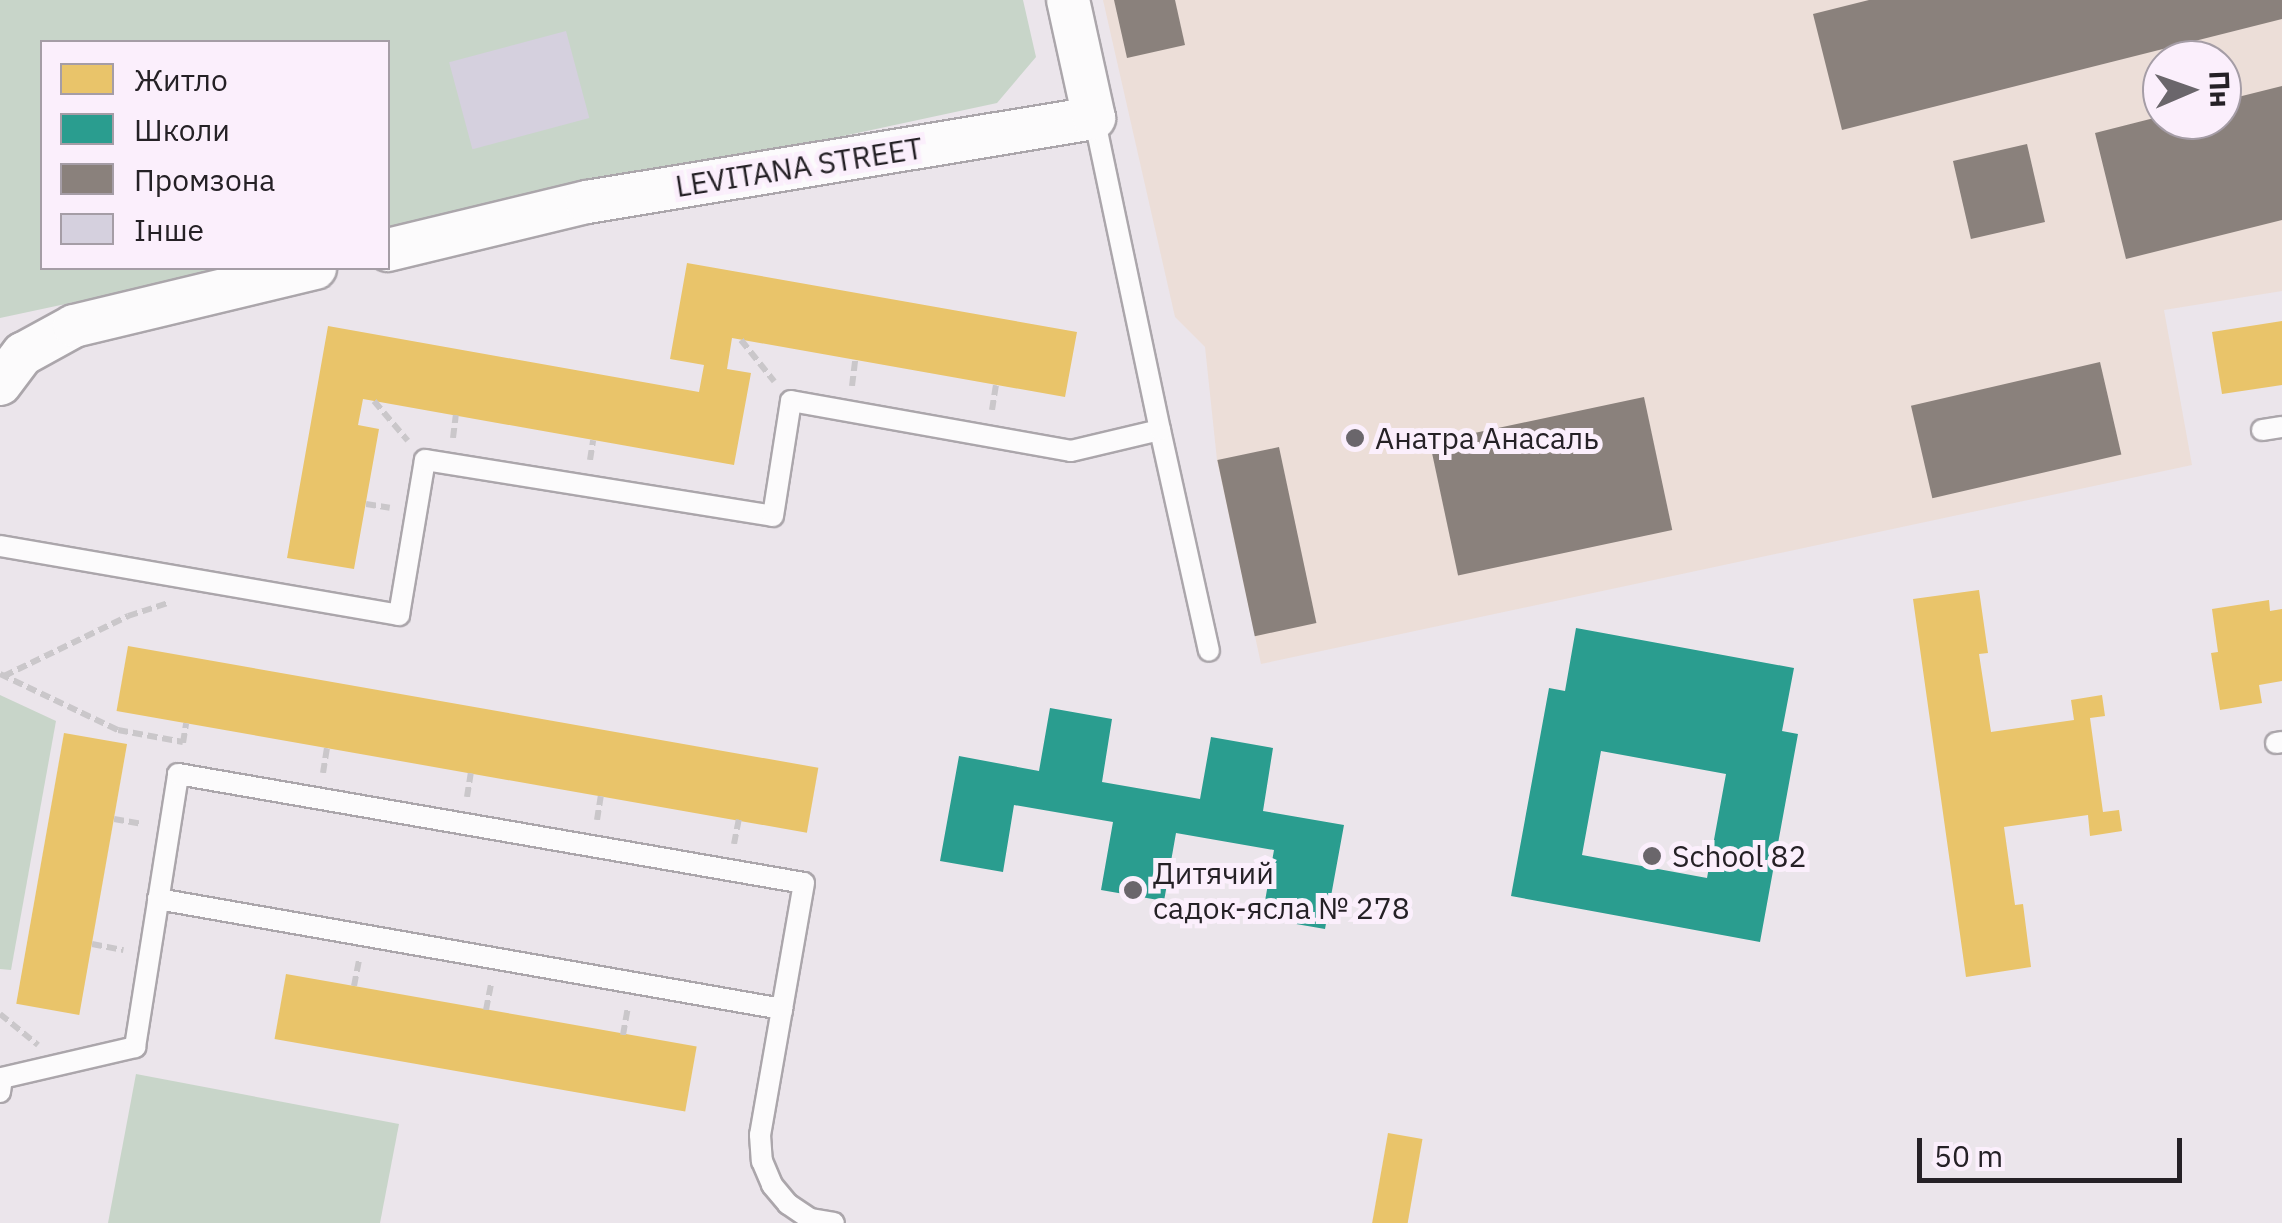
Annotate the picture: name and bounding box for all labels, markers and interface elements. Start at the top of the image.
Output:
legend [40,40,390,270]
north arrow [2142,40,2242,140]
text: Житло [134,60,228,99]
text: Пн [2201,70,2240,108]
text: Школи [134,110,230,149]
street label: LEVITANA STREET [673,130,925,204]
text: Промзона [134,160,275,199]
text: Інше [134,210,204,249]
place label: Анатра Анасаль [1375,420,1599,456]
marker: Анатра Анасаль [1344,427,1366,449]
place label: School 82 [1672,838,1806,874]
marker: School 82 [1641,845,1663,867]
place label: Дитячий садок-ясла № 278 [1153,855,1410,926]
marker: Дитячий садок-ясла № 278 [1122,879,1144,901]
scale bar [1922,1118,2187,1180]
text: 50 m [1934,1136,2003,1175]

